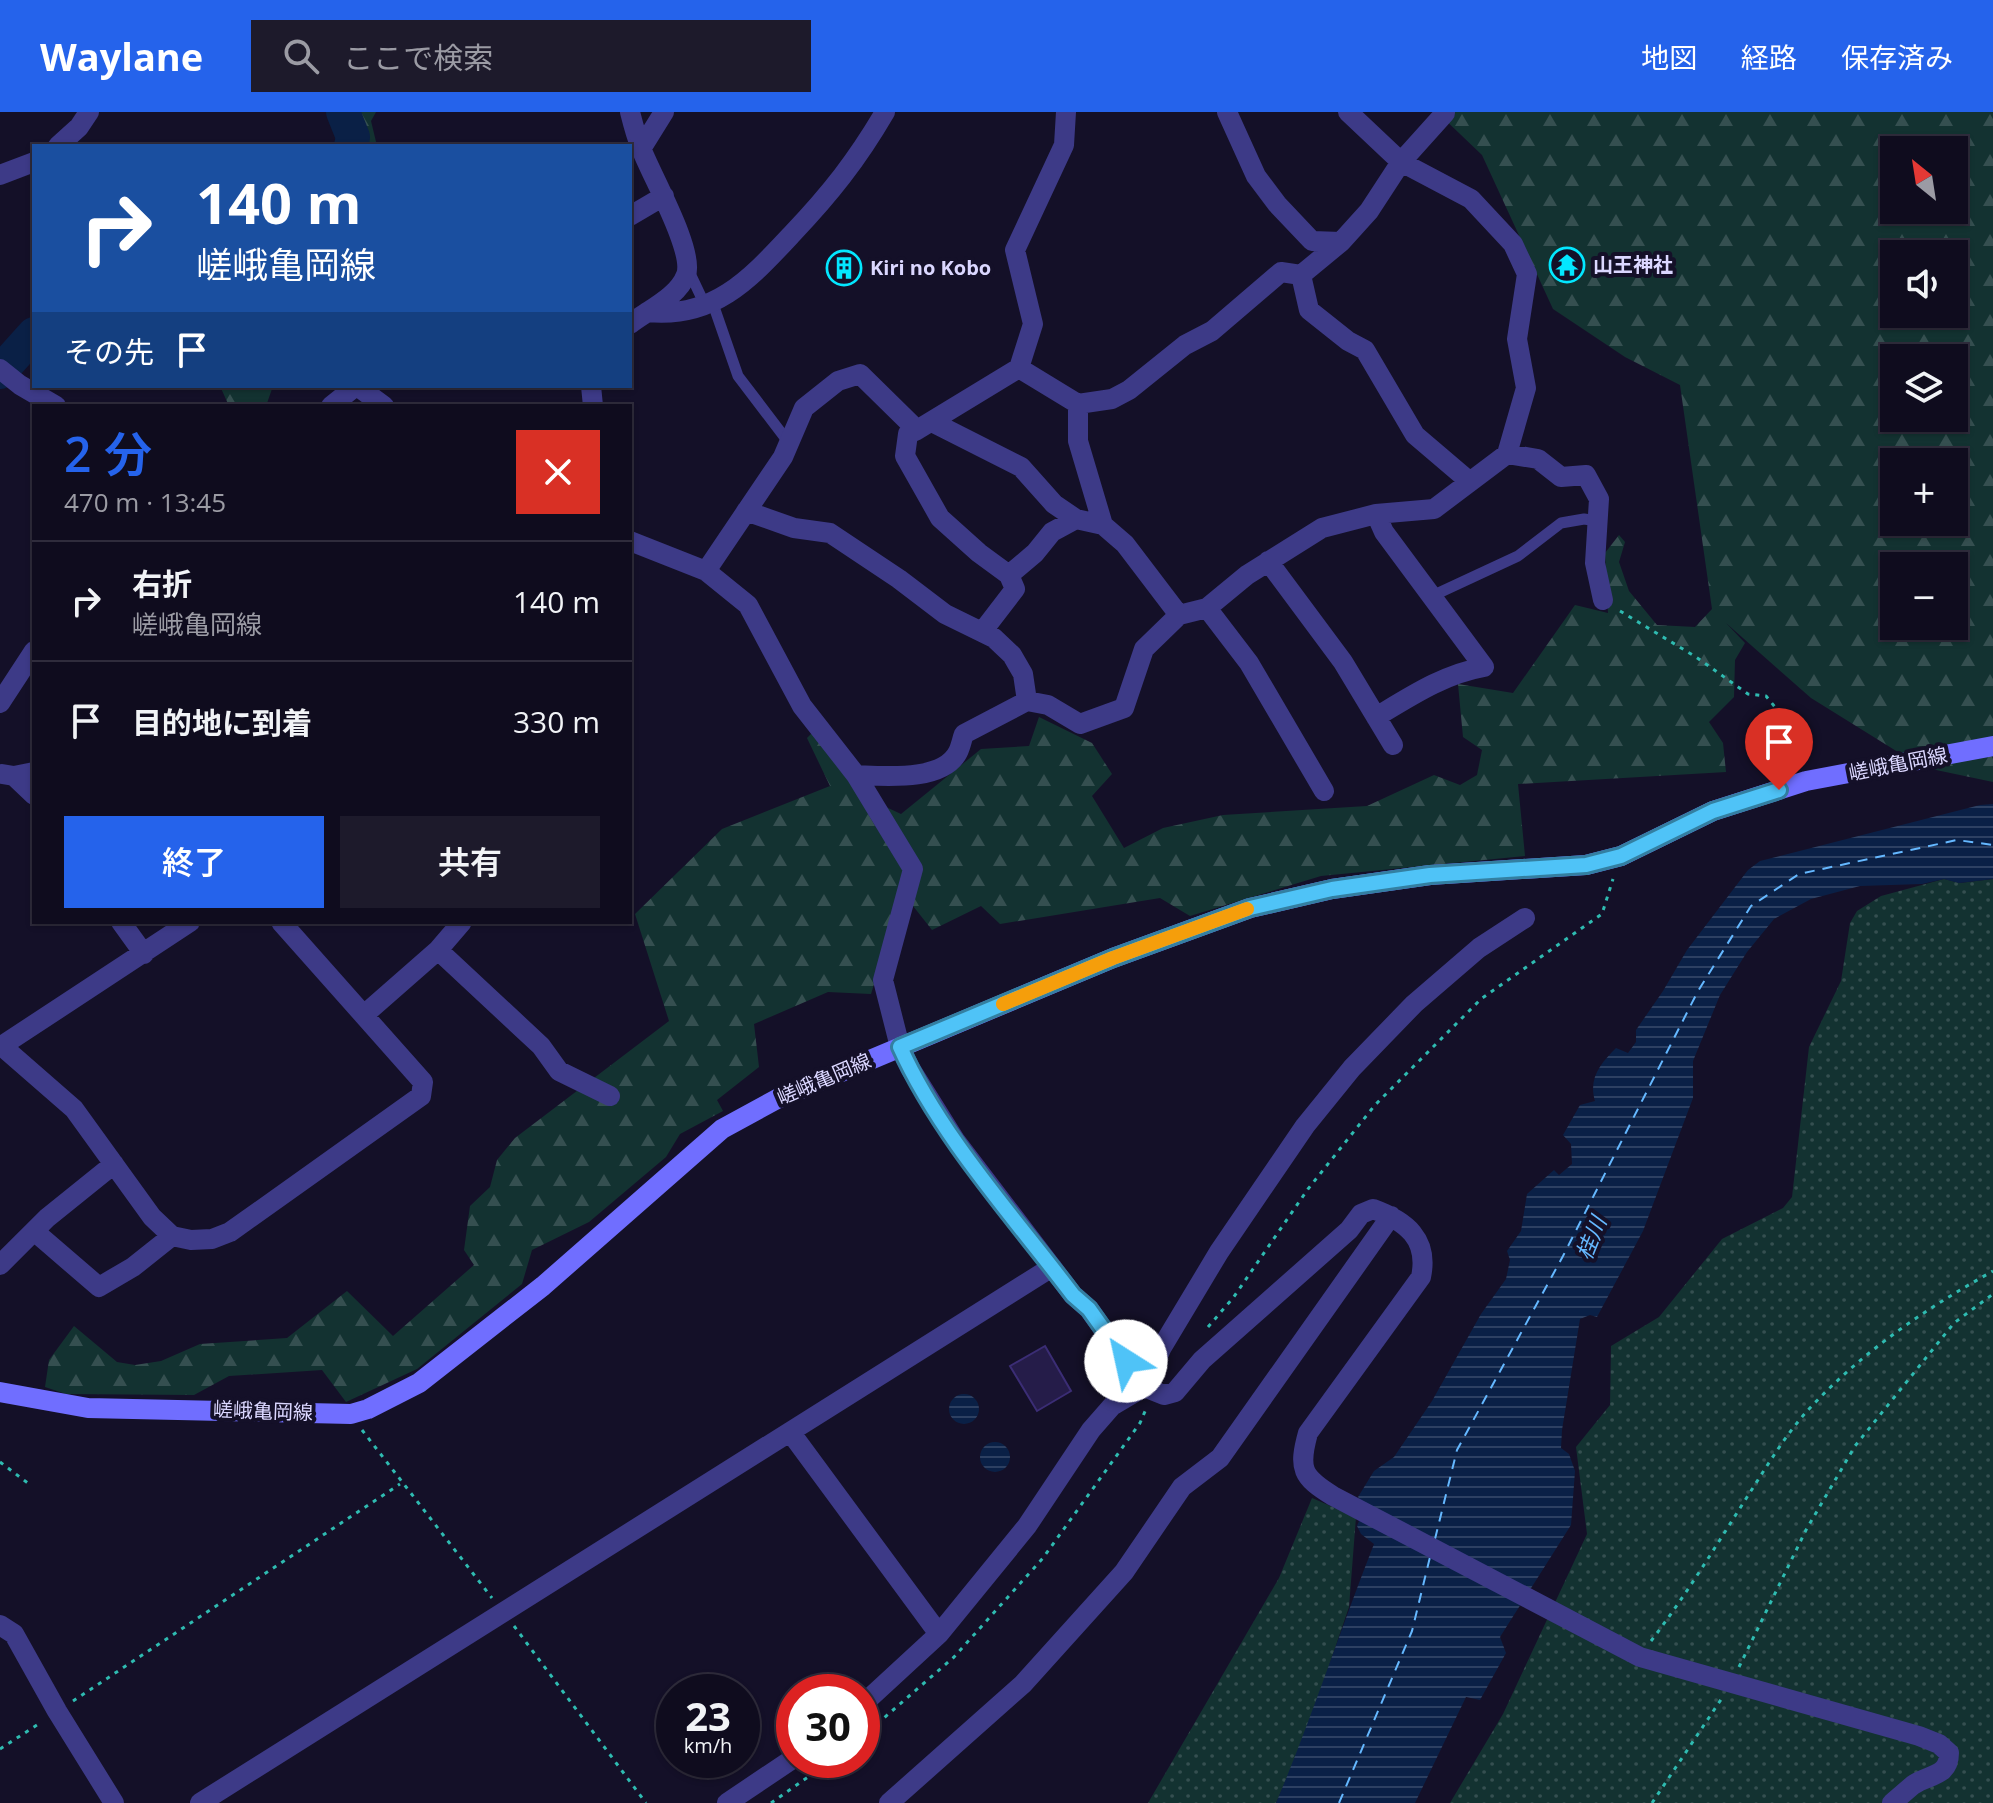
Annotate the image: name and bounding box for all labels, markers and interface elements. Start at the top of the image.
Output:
search box [251,20,811,92]
text: Waylane [40,30,203,82]
icon: search [279,34,323,78]
text: ここで検索 [343,37,493,78]
text: 地図 [1641,38,1697,76]
text: 経路 [1741,38,1797,76]
text: 保存済み [1841,38,1953,76]
north arrow [1880,136,1968,224]
map controls [1880,136,1968,640]
text: 140 m [196,164,362,240]
icon: right [64,176,168,280]
text: 嵯峨亀岡線 [196,240,376,289]
button: sound [1880,240,1968,328]
temple icon: 山王神社 [1548,246,1586,284]
building icon: Kiri no Kobo [825,249,863,287]
place label: 山王神社 [1593,251,1673,278]
place label: Kiri no Kobo [870,254,991,281]
icon: arrive [170,328,214,372]
text: その先 [64,331,154,372]
button: layers [1880,344,1968,432]
text: 2 分 [64,421,152,486]
button: close [516,430,600,514]
button: + [1880,448,1968,536]
text: 470 m · 13:45 [64,484,226,520]
button: − [1880,552,1968,640]
text: 右折 [132,563,192,604]
icon: right [64,579,108,623]
text: 140 m [513,581,600,622]
text: 嵯峨亀岡線 [132,606,262,642]
icon: arrive [64,699,108,743]
text: 330 m [513,701,600,742]
text: 目的地に到着 [132,702,312,743]
pin [1745,708,1813,790]
icon: arrive [1757,720,1801,764]
street label: 嵯峨亀岡線 [1846,741,1950,786]
button: 終了 [64,816,324,908]
button: 共有 [340,816,600,908]
street label: 嵯峨亀岡線 [773,1047,875,1111]
water label: 桂川 [1568,1210,1613,1264]
position arrow [1084,1319,1168,1403]
street label: 嵯峨亀岡線 [213,1395,313,1426]
speed limit sign: 30 [776,1674,880,1778]
text: 23 [685,1688,731,1743]
text: km/h [684,1732,732,1759]

